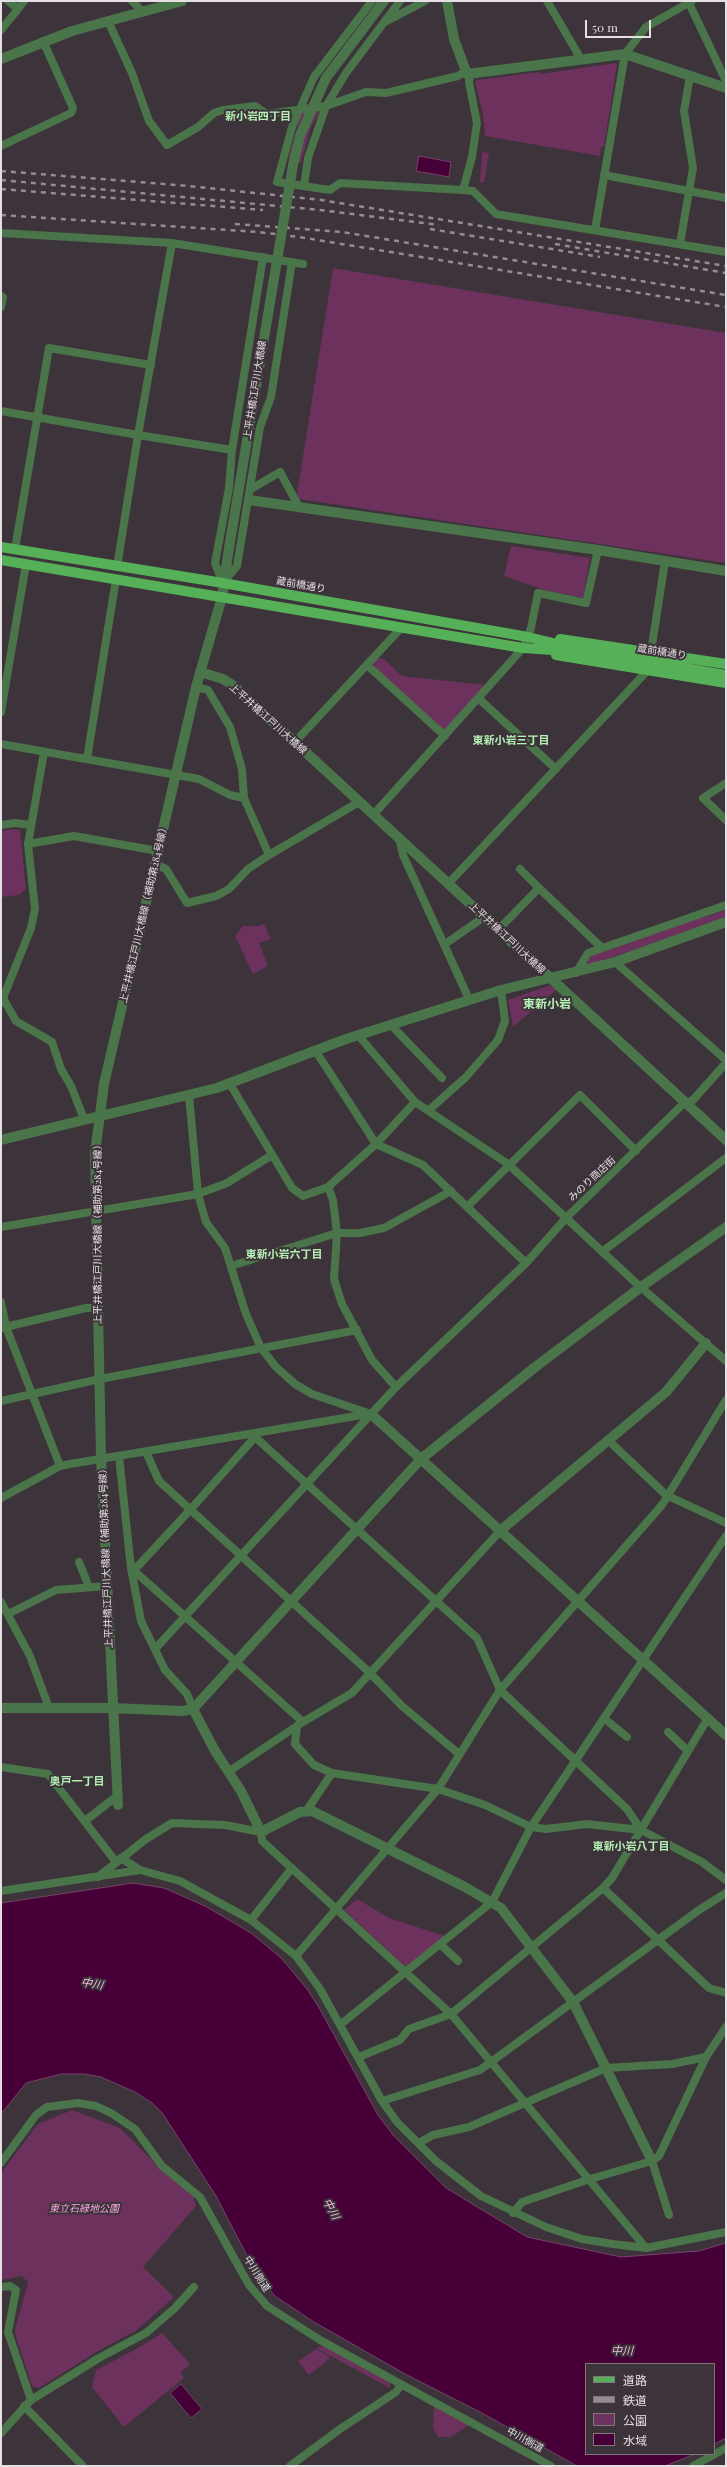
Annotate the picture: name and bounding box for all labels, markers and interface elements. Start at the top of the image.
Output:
scale bar [587,12,653,38]
text: 50 m [592,19,618,35]
district label: 新小岩四丁目 [225,110,291,124]
street label: 上平井橋江戸川大橋線 [241,340,269,440]
street label: 蔵前橋通り [275,575,327,595]
street label: 蔵前橋通り [636,642,688,662]
street label: 上平井橋江戸川大橋線 [227,681,309,757]
district label: 東新小岩三丁目 [473,734,549,748]
street label: 上平井橋江戸川大橋線（補助第284号線） [117,822,171,1004]
street label: 上平井橋江戸川大橋線 [466,900,548,976]
district label: 東新小岩 [523,997,571,1011]
street label: 上平井橋江戸川大橋線（補助第284号線） [92,1140,104,1324]
street label: みのり商店街 [566,1154,618,1204]
district label: 東新小岩六丁目 [246,1248,322,1262]
street label: 上平井橋江戸川大橋線（補助第284号線） [97,1463,115,1649]
district label: 奥戸一丁目 [50,1775,104,1789]
district label: 東新小岩八丁目 [593,1840,669,1854]
water label: 中川 [80,1976,104,1992]
water label: 中川 [320,2196,342,2222]
park label: 東立石緑地公園 [49,2203,119,2215]
street label: 中川側道 [241,2254,273,2294]
water label: 中川 [611,2344,633,2358]
legend [585,2363,715,2455]
text: 道路 [623,2372,647,2388]
text: 鉄道 [623,2392,647,2408]
text: 公園 [623,2412,647,2428]
street label: 中川側道 [505,2425,545,2455]
text: 水域 [623,2432,647,2448]

